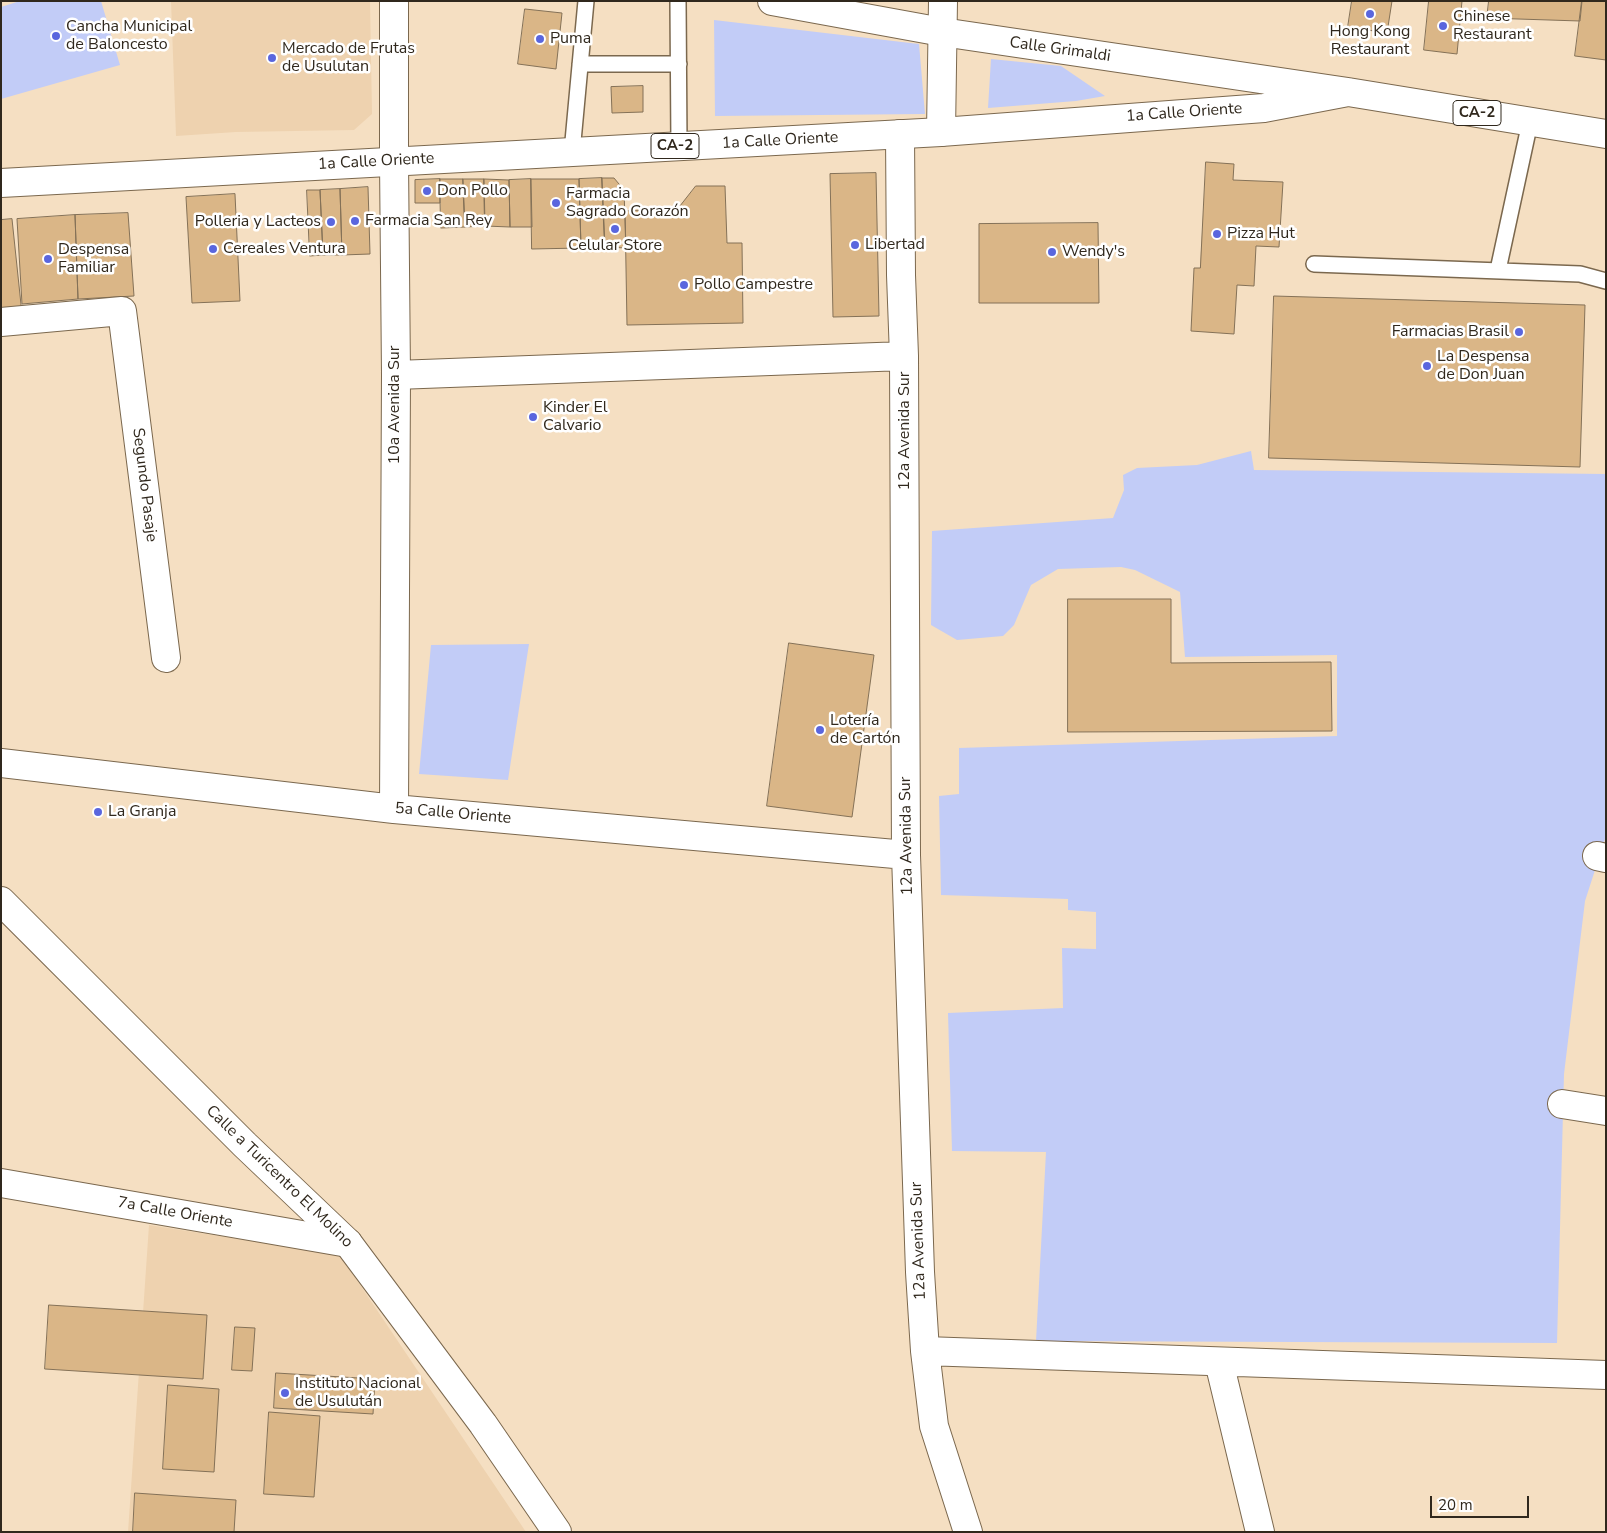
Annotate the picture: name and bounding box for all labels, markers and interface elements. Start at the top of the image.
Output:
place label: Chinese Restaurant [1453,7,1532,45]
marker: Hong Kong Restaurant [1364,8,1376,20]
place label: Cancha Municipal de Baloncesto [66,17,192,55]
marker: Chinese Restaurant [1437,20,1449,32]
place label: Hong Kong Restaurant [1330,22,1410,60]
place label: Puma [550,29,591,49]
marker: Cancha Municipal de Baloncesto [50,30,62,42]
marker: Puma [534,33,546,45]
street label: Calle Grimaldi [1008,33,1112,67]
place label: Mercado de Frutas de Usulutan [282,39,415,77]
marker: Mercado de Frutas de Usulutan [266,52,278,64]
street label: 1a Calle Oriente [1125,99,1243,127]
road number: CA-2 [1453,100,1501,126]
street label: 1a Calle Oriente [721,128,839,154]
road number: CA-2 [651,134,699,158]
street label: 1a Calle Oriente [317,149,435,175]
place label: Don Pollo [437,181,508,201]
place label: Farmacia Sagrado Corazón [566,184,689,222]
marker: Don Pollo [421,185,433,197]
marker: Farmacia Sagrado Corazón [550,197,562,209]
place label: Farmacia San Rey [365,211,492,231]
place label: Polleria y Lacteos [195,212,321,232]
marker: Farmacia San Rey [349,215,361,227]
marker: Polleria y Lacteos [325,216,337,228]
marker: Celular Store [609,223,621,235]
place label: Pizza Hut [1227,224,1295,244]
marker: Pizza Hut [1211,228,1223,240]
place label: Libertad [865,235,925,255]
place label: Celular Store [568,236,662,256]
place label: Cereales Ventura [223,239,346,259]
marker: Libertad [849,239,861,251]
place label: Despensa Familiar [58,240,129,278]
place label: Wendy's [1062,242,1125,262]
marker: Cereales Ventura [207,243,219,255]
marker: Wendy's [1046,246,1058,258]
marker: Despensa Familiar [42,253,54,265]
place label: Pollo Campestre [694,275,813,295]
marker: Pollo Campestre [678,279,690,291]
place label: Farmacias Brasil [1392,322,1509,342]
marker: Farmacias Brasil [1513,326,1525,338]
street label: 10a Avenida Sur [385,346,405,464]
place label: La Despensa de Don Juan [1437,347,1529,385]
marker: La Despensa de Don Juan [1421,360,1433,372]
street label: 12a Avenida Sur [895,372,915,490]
place label: Kinder El Calvario [543,398,608,436]
marker: Kinder El Calvario [527,411,539,423]
street label: Segundo Pasaje [127,427,161,543]
place label: Lotería de Cartón [830,711,901,749]
marker: Lotería de Cartón [814,724,826,736]
street label: 12a Avenida Sur [896,776,918,896]
street label: 5a Calle Oriente [394,799,512,829]
place label: La Granja [108,802,176,822]
marker: La Granja [92,806,104,818]
street label: Calle a Turicentro El Molino [202,1102,356,1252]
street label: 12a Avenida Sur [907,1181,931,1301]
street label: 7a Calle Oriente [116,1193,234,1233]
place label: Instituto Nacional de Usulután [295,1374,421,1412]
marker: Instituto Nacional de Usulután [279,1387,291,1399]
scale bar [1432,1486,1531,1518]
text: 20 m [1438,1495,1473,1515]

